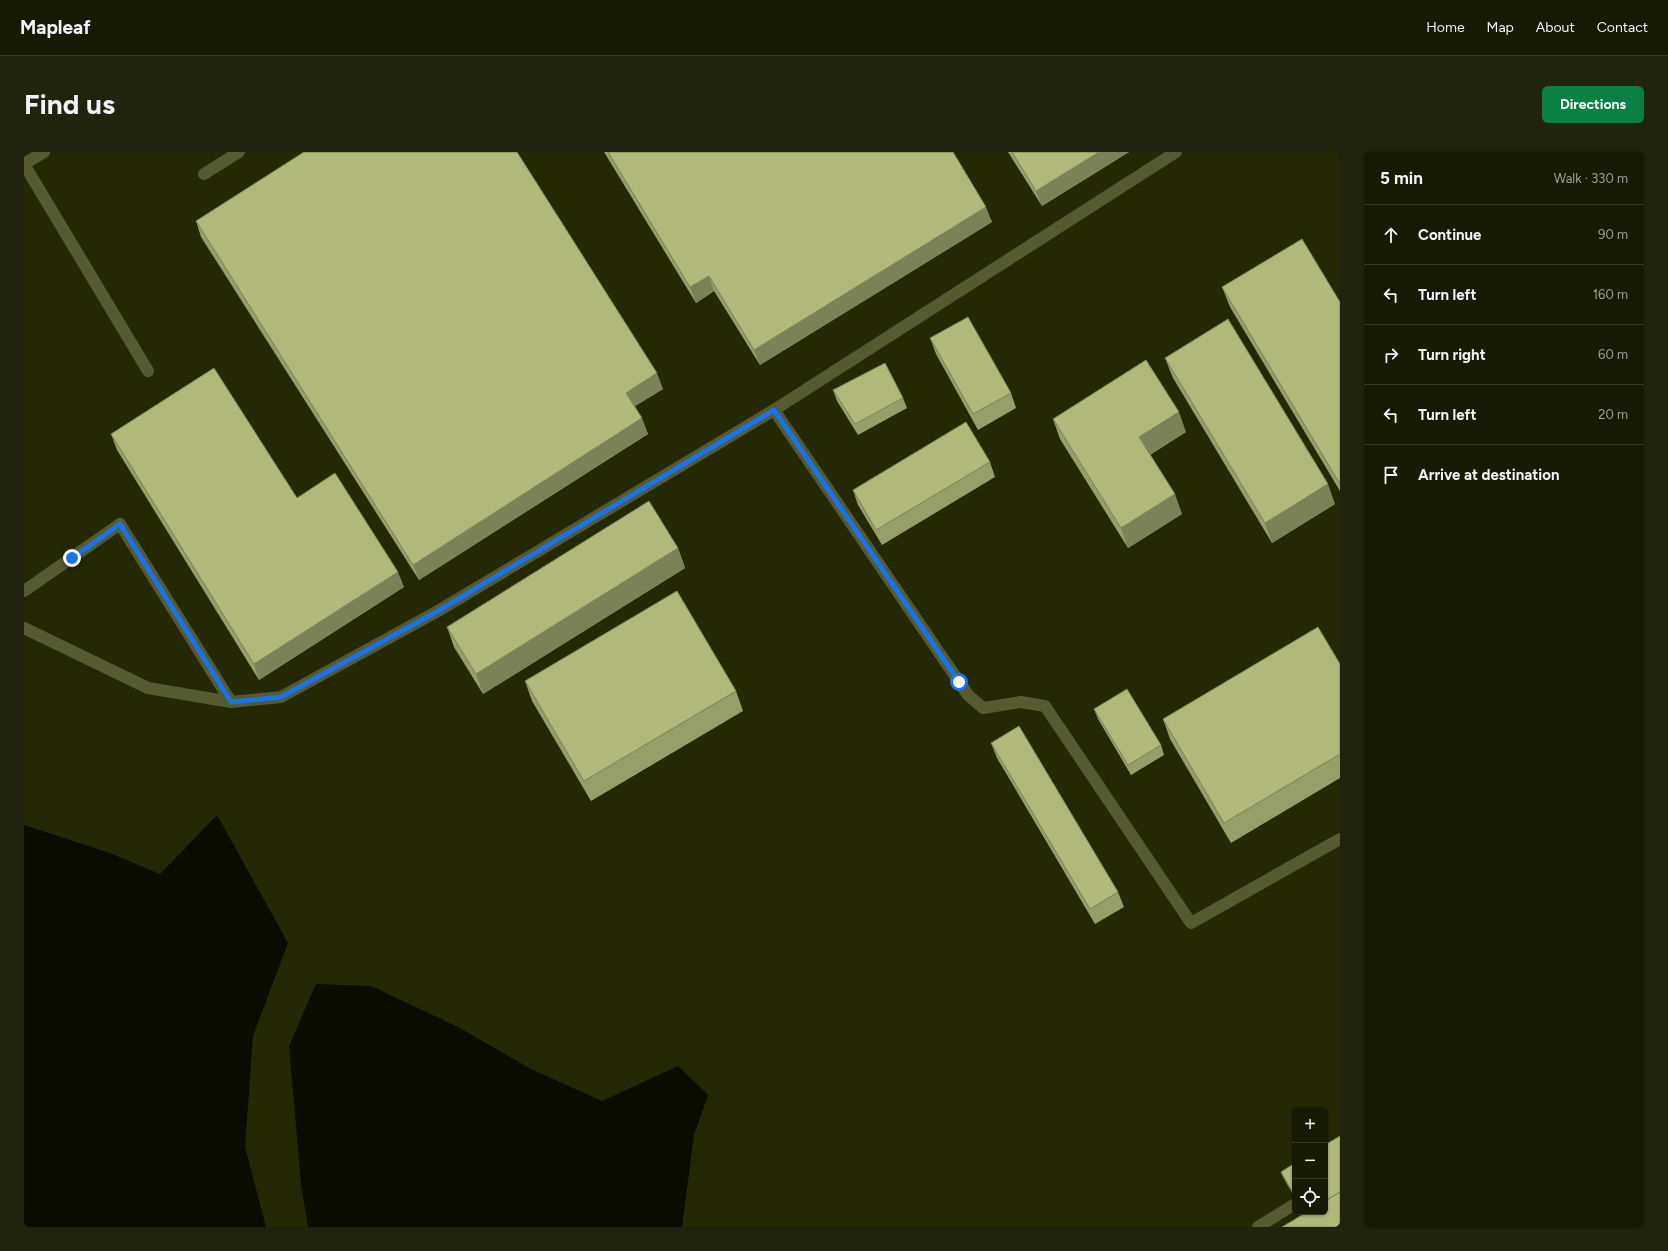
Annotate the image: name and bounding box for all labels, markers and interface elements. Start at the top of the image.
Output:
text: Mapleaf [20,16,91,39]
text: Home [1426,19,1465,36]
text: Map [1487,19,1514,36]
text: About [1536,19,1575,36]
text: Contact [1597,19,1648,36]
button: Directions [1542,86,1644,123]
text: Find us [24,87,115,121]
text: 5 min [1380,168,1423,188]
text: Walk · 330 m [1554,171,1628,186]
icon: ahead [1380,224,1402,246]
text: Continue [1418,226,1481,244]
text: 90 m [1598,227,1628,242]
icon: left [1380,284,1402,306]
text: Turn left [1418,286,1476,304]
text: 160 m [1593,287,1628,302]
icon: right [1380,344,1402,366]
text: Turn right [1418,346,1486,364]
text: 60 m [1598,347,1628,362]
icon: left [1380,404,1402,426]
text: Turn left [1418,406,1476,424]
text: 20 m [1598,407,1628,422]
icon: arrive [1380,464,1402,486]
text: Arrive at destination [1418,466,1559,484]
route end [63,549,81,567]
route start [950,673,968,691]
map controls [1292,1107,1328,1215]
button: + [1292,1107,1328,1143]
button: − [1292,1143,1328,1179]
button: locate [1292,1179,1328,1215]

